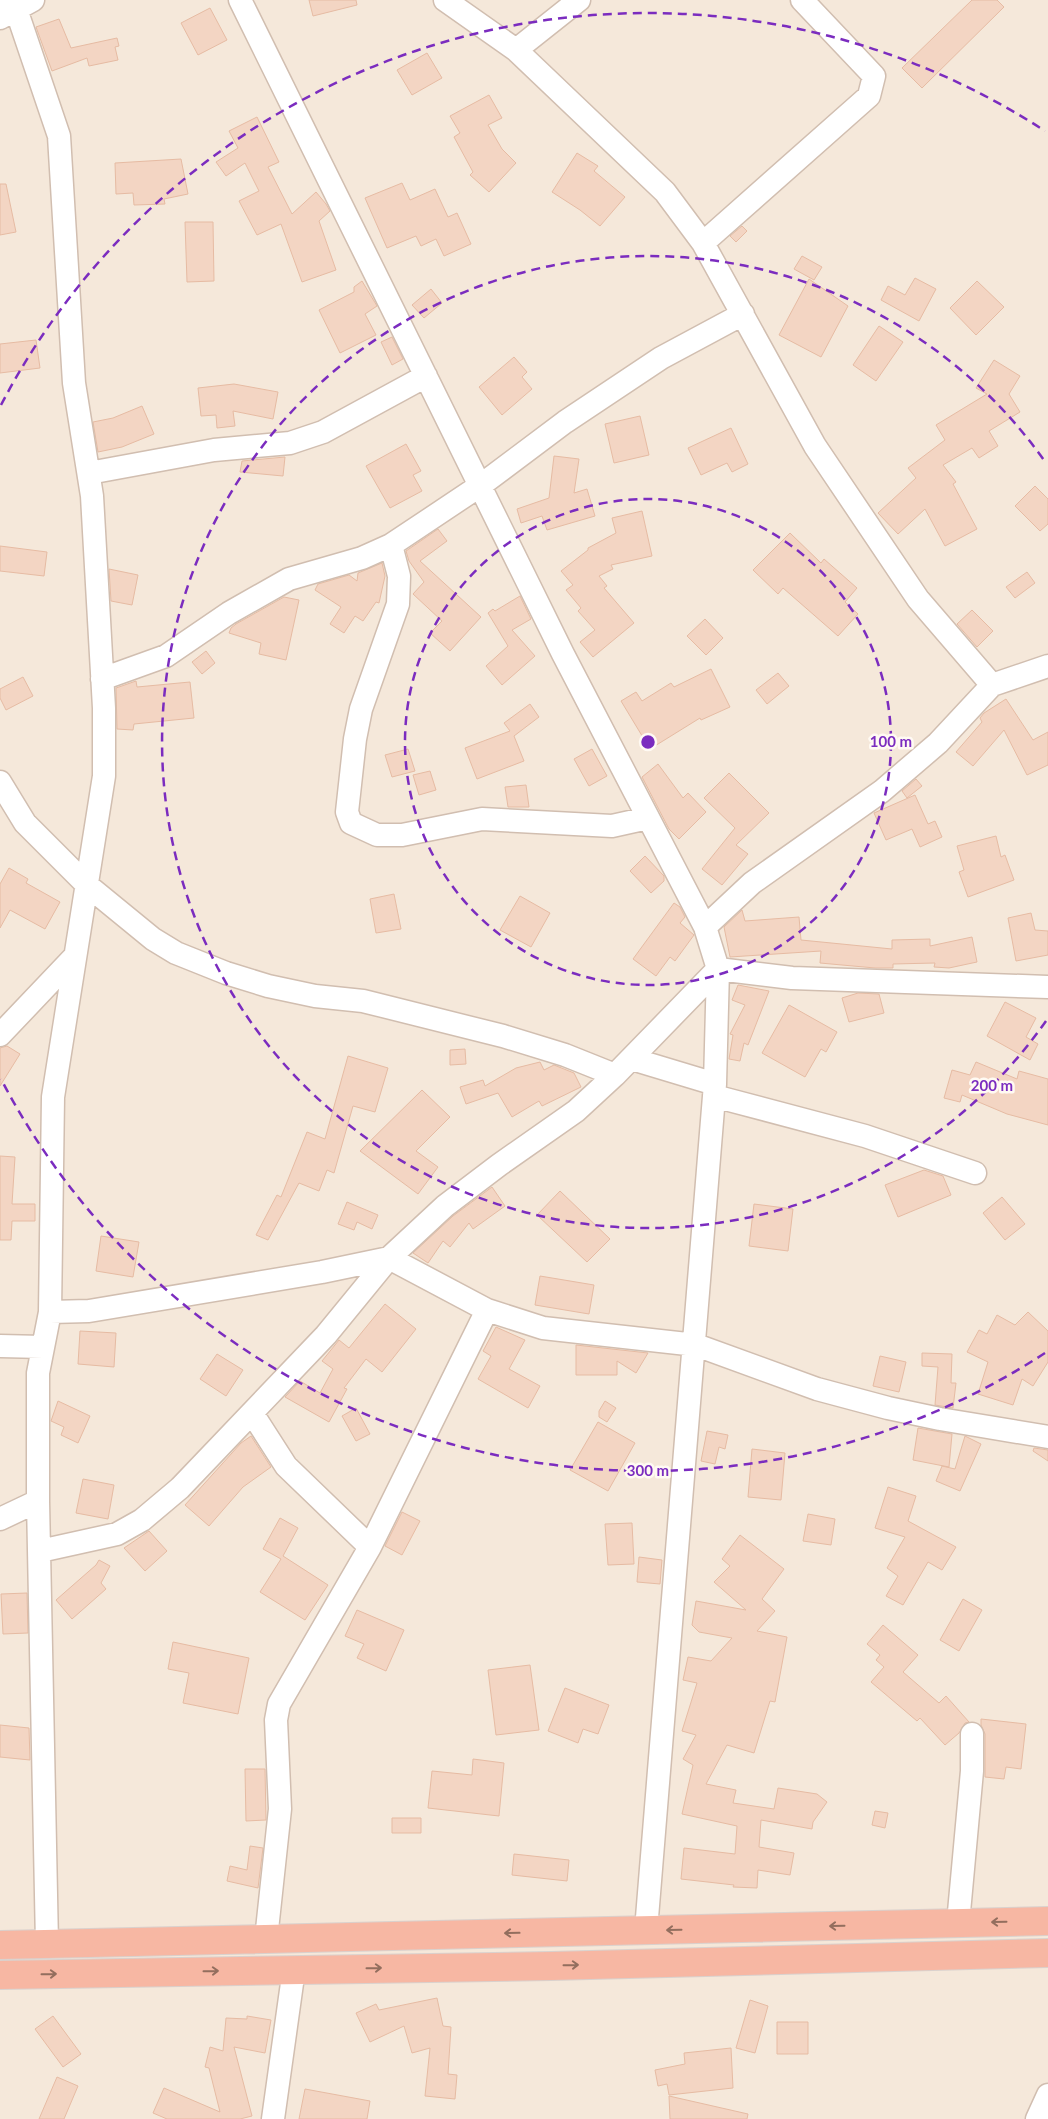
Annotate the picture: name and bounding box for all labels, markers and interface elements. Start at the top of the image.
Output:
text: 100 m [870,732,912,750]
centre of rings [639,733,657,751]
text: 200 m [971,1076,1013,1094]
text: 300 m [627,1461,669,1479]
one-way arrow [992,1917,1008,1927]
one-way arrow [829,1921,846,1931]
one-way arrow [667,1925,683,1934]
one-way arrow [504,1929,520,1938]
one-way arrow [563,1961,579,1970]
one-way arrow [365,1963,381,1973]
one-way arrow [202,1966,219,1976]
one-way arrow [40,1969,56,1979]

